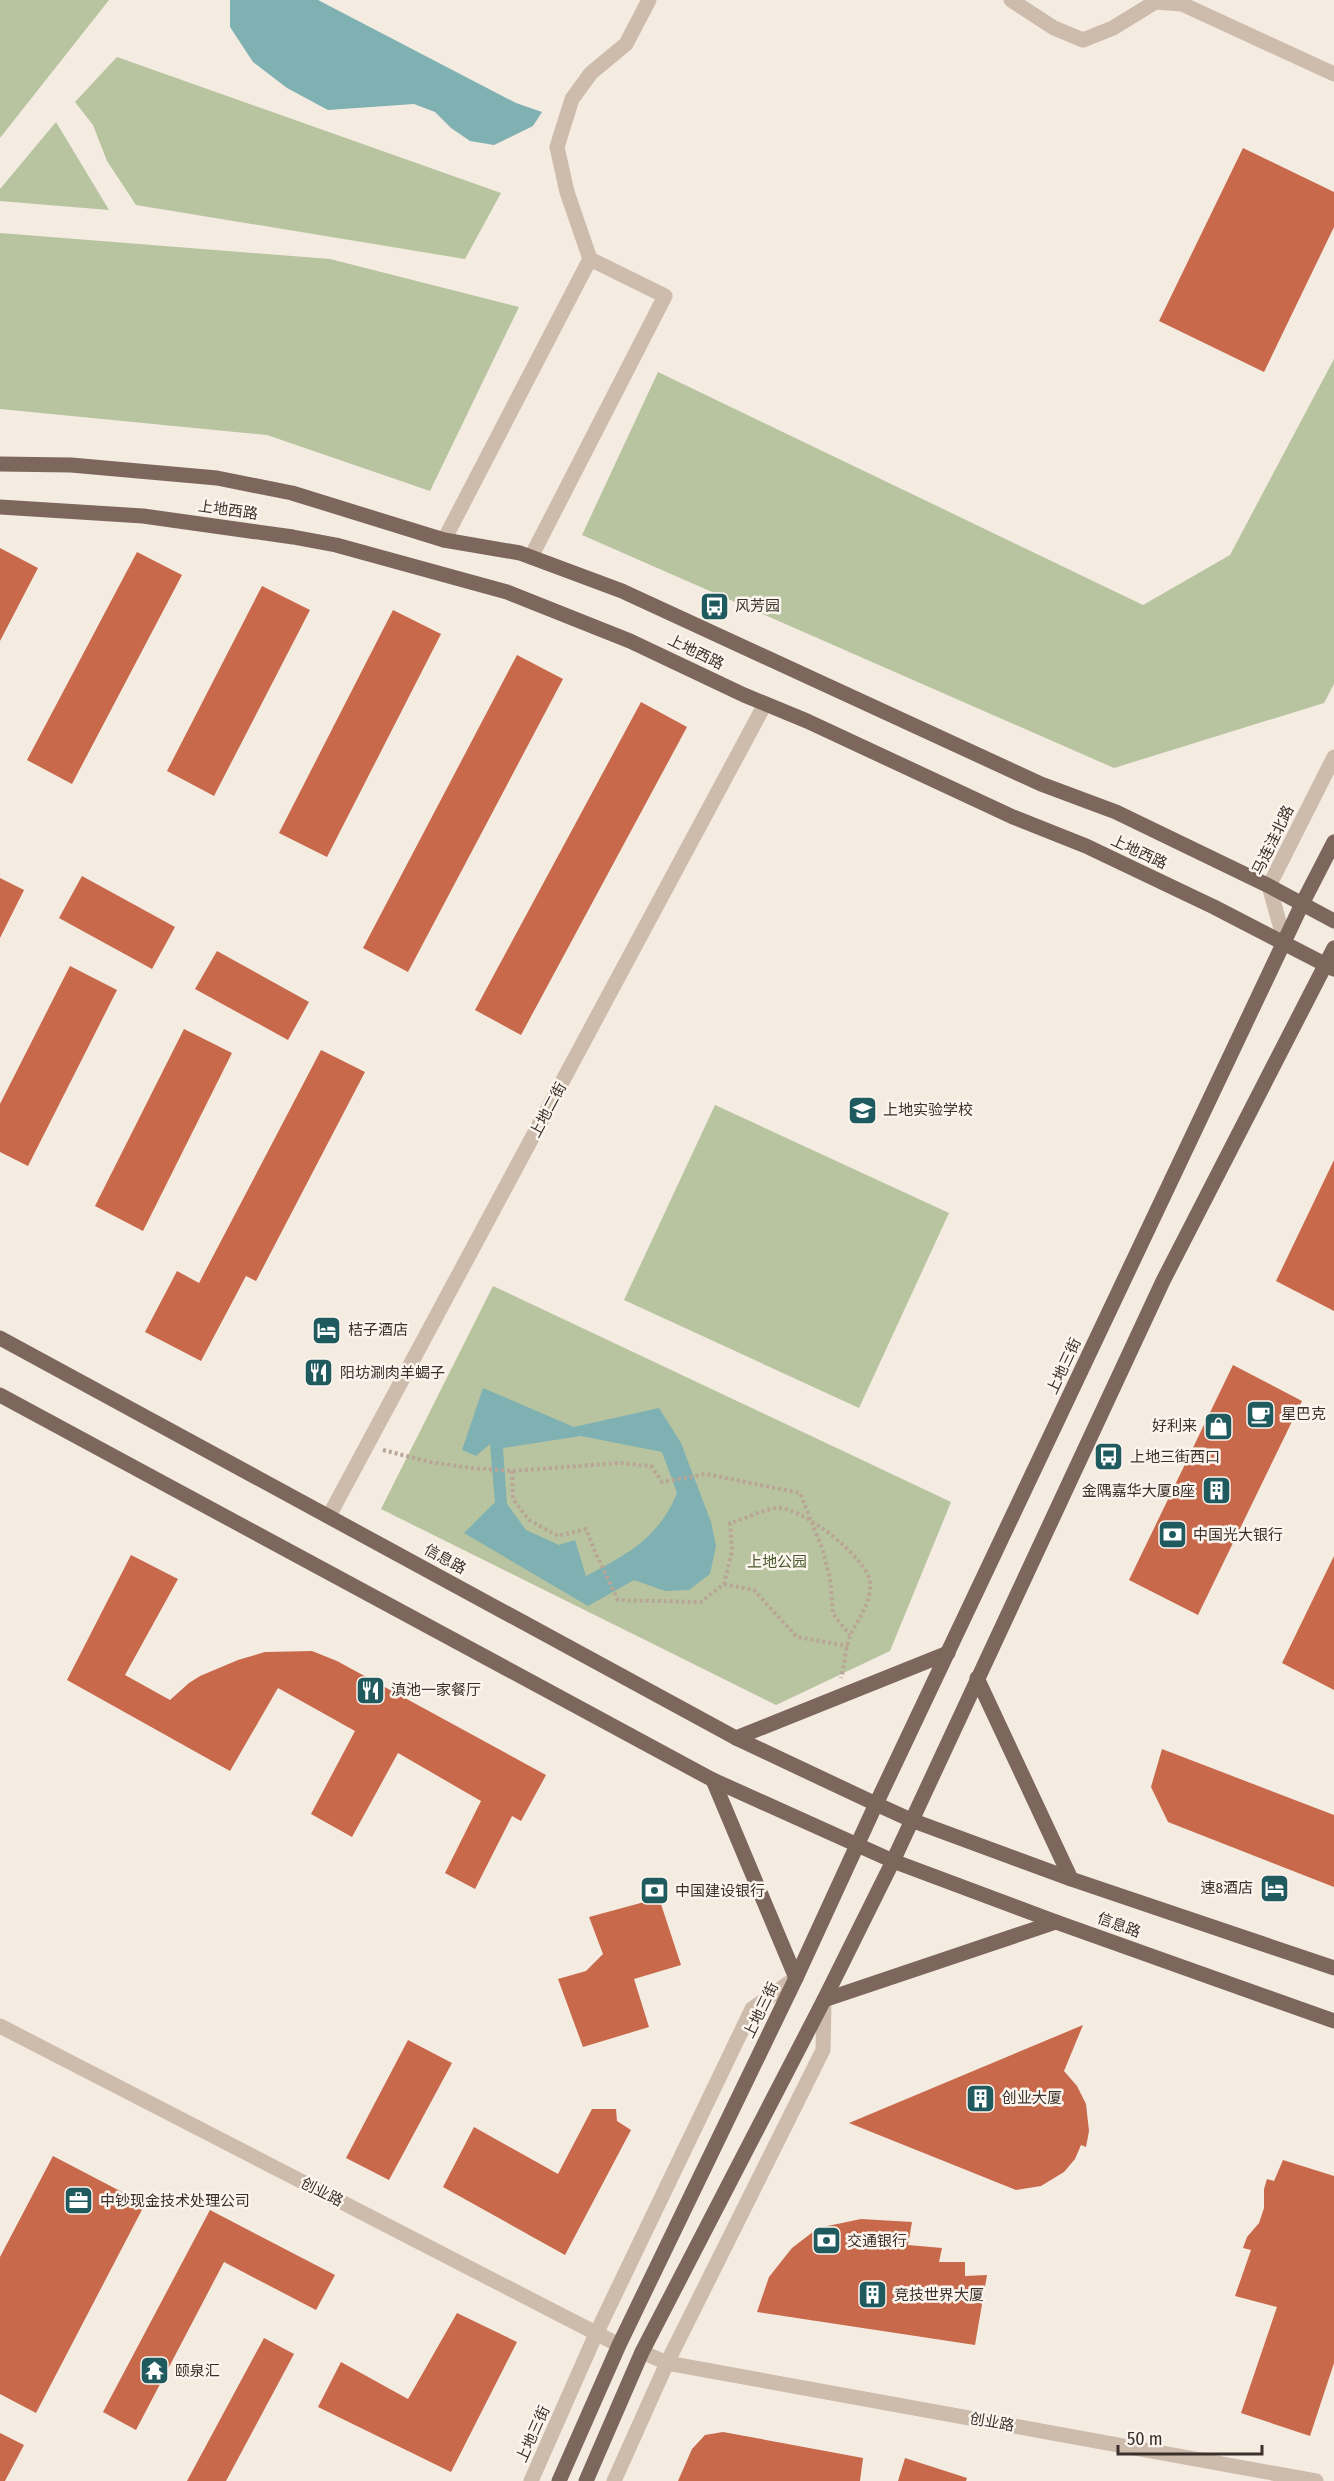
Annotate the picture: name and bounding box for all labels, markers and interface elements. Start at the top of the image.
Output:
street label: 上地西路 [197,497,259,523]
bus stop icon: 风芳园 [698,590,730,622]
place label: 风芳园 [735,597,780,615]
street label: 上地西路 [665,631,727,673]
street label: 马连洼北路 [1248,802,1298,878]
street label: 上地西路 [1108,831,1170,873]
street label: 上地二街 [526,1079,570,1141]
school or university icon: 上地实验学校 [846,1094,878,1126]
place label: 上地实验学校 [883,1101,973,1119]
hotel icon: 桔子酒店 [311,1314,343,1346]
place label: 桔子酒店 [348,1321,408,1339]
street label: 上地三街 [1043,1335,1085,1397]
restaurant icon: 阳坊涮肉羊蝎子 [303,1357,335,1389]
place label: 阳坊涮肉羊蝎子 [340,1364,445,1382]
cafe icon: 星巴克 [1244,1398,1276,1430]
place label: 星巴克 [1281,1405,1326,1423]
shop icon: 好利来 [1202,1410,1234,1442]
place label: 好利来 [1152,1417,1197,1435]
bus stop icon: 上地三街西口 [1093,1441,1125,1473]
place label: 上地三街西口 [1130,1448,1220,1466]
building icon: 金隅嘉华大厦B座 [1200,1475,1232,1507]
place label: 金隅嘉华大厦B座 [1082,1482,1195,1500]
bank icon: 中国光大银行 [1156,1519,1188,1551]
place label: 中国光大银行 [1193,1526,1283,1544]
street label: 信息路 [421,1540,469,1578]
park label: 上地公园 [747,1553,807,1571]
restaurant icon: 滇池一家餐厅 [354,1674,386,1706]
place label: 滇池一家餐厅 [391,1681,481,1699]
hotel icon: 速8酒店 [1258,1872,1290,1904]
bank icon: 中国建设银行 [638,1875,670,1907]
place label: 速8酒店 [1200,1879,1253,1897]
place label: 中国建设银行 [675,1882,765,1900]
street label: 信息路 [1095,1909,1143,1941]
street label: 上地三街 [740,1979,782,2041]
building icon: 创业大厦 [965,2082,997,2114]
place label: 创业大厦 [1002,2089,1062,2107]
street label: 创业路 [298,2174,346,2210]
office icon: 中钞现金技术处理公司 [63,2185,95,2217]
place label: 中钞现金技术处理公司 [100,2192,250,2210]
bank icon: 交通银行 [810,2225,842,2257]
place label: 交通银行 [847,2232,907,2250]
building icon: 竞技世界大厦 [857,2279,889,2311]
place label: 竞技世界大厦 [894,2286,984,2304]
temple icon: 颐泉汇 [138,2355,170,2387]
place label: 颐泉汇 [175,2362,220,2380]
street label: 上地三街 [513,2403,553,2465]
street label: 创业路 [968,2409,1016,2435]
scale bar [1118,2418,1262,2456]
text: 50 m [1127,2428,1163,2450]

